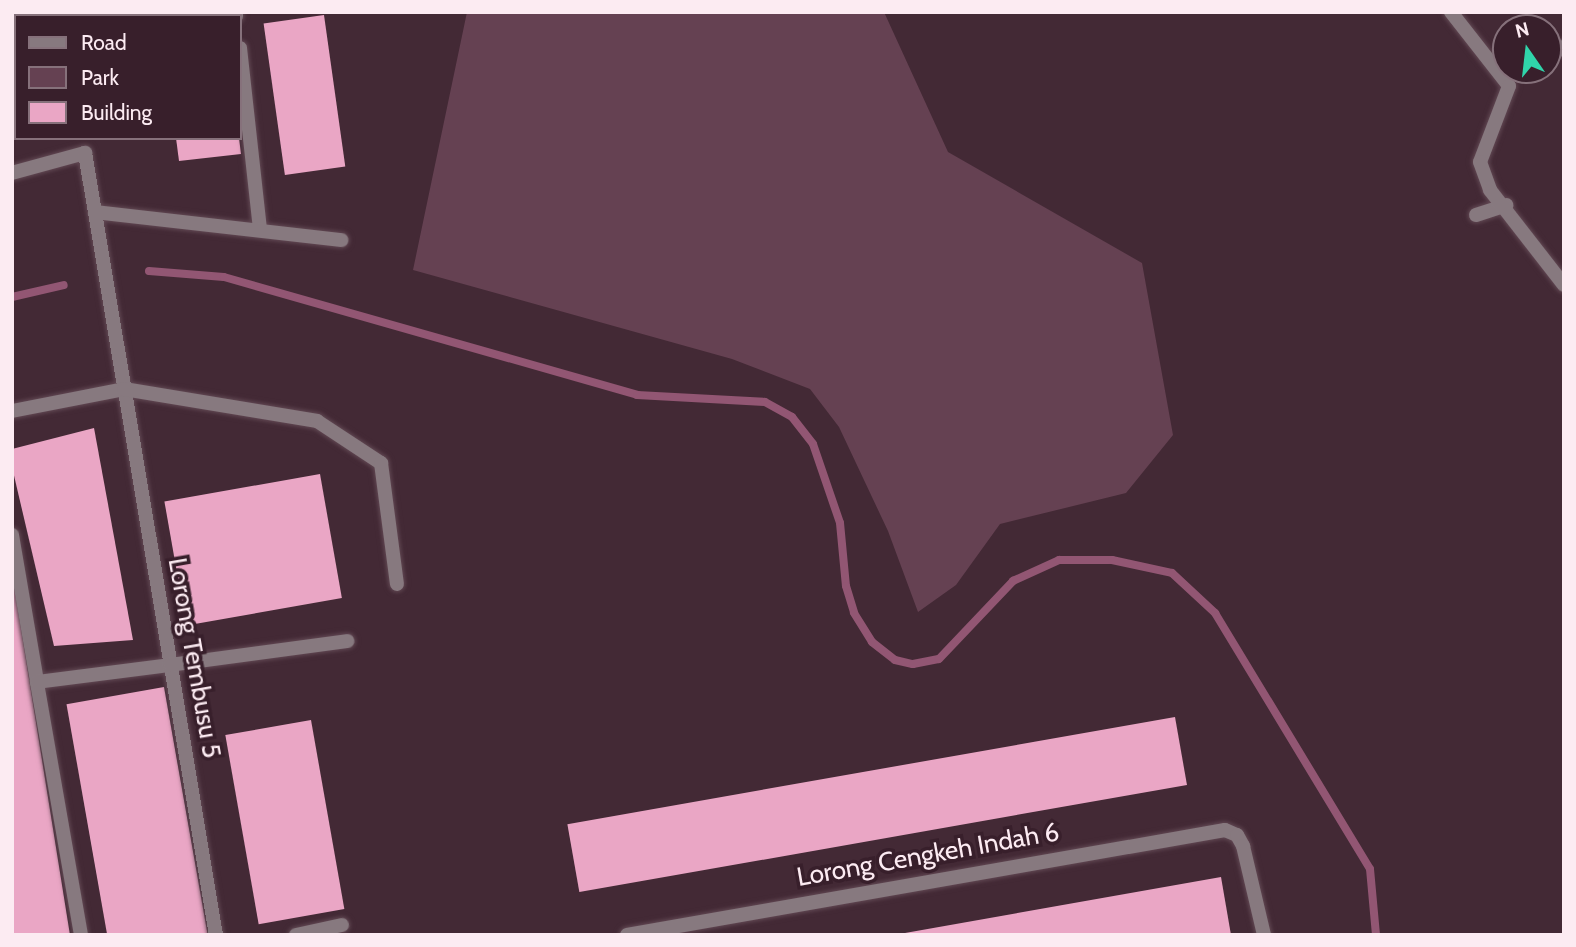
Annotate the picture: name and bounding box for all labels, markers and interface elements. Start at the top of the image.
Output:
legend [14,14,242,140]
north arrow [1492,14,1562,84]
text: N [1513,17,1532,43]
text: Road [81,30,127,55]
text: Park [81,65,119,90]
text: Building [81,100,152,125]
street label: Lorong Tembusu 5 [161,555,227,761]
street label: Lorong Cengkeh Indah 6 [794,817,1062,893]

